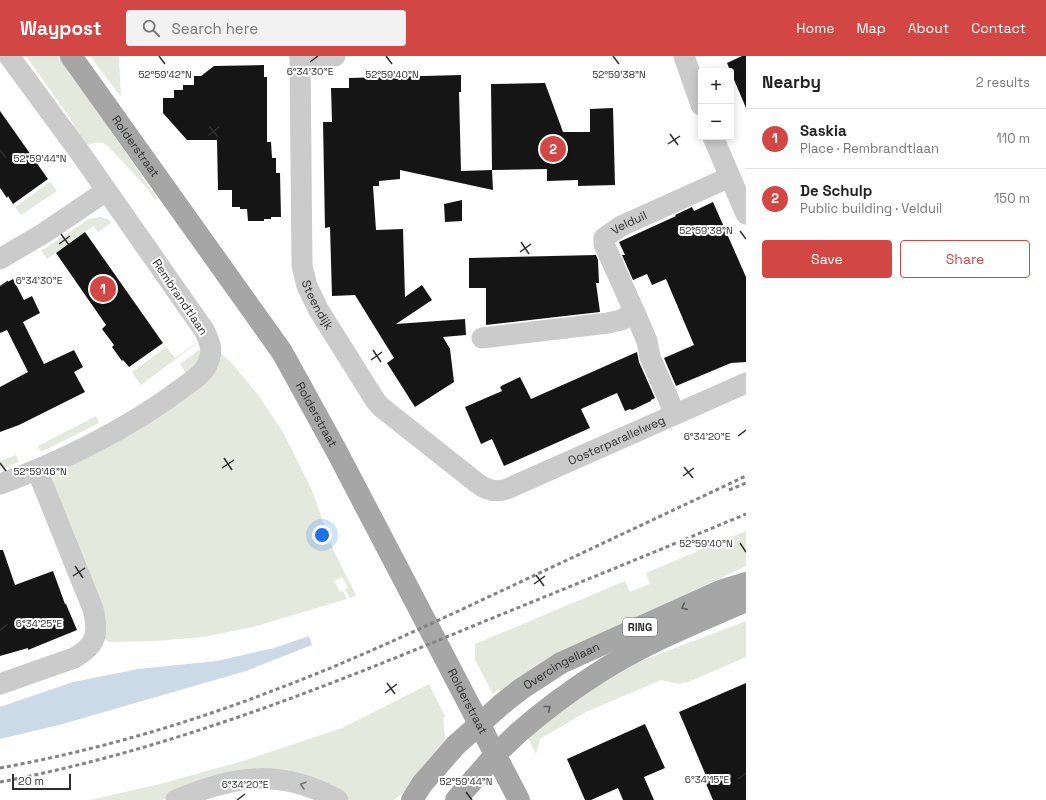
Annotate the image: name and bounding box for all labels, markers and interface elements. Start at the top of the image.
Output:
search box [126,10,406,46]
text: Waypost [20,16,102,41]
icon: search [140,17,162,39]
text: Search here [172,19,258,38]
text: Home [796,19,834,37]
text: Map [856,19,886,37]
text: About [908,19,949,37]
text: Contact [971,19,1026,37]
text: 6°34'30"E [287,65,334,78]
text: 52°59'42"N [138,68,192,81]
text: 52°59'40"N [365,68,419,81]
text: 52°59'38"N [592,68,646,81]
map controls [698,68,734,140]
button: + [698,68,734,104]
text: Nearby [762,71,821,93]
text: 2 results [976,74,1030,91]
button: − [698,104,734,140]
street label: Rolderstraat [108,112,163,180]
text: Saskia [800,121,847,140]
text: 1 [772,130,778,147]
text: 110 m [996,130,1030,147]
pin: 2 [540,134,566,164]
text: Place · Rembrandtlaan [800,140,939,157]
text: 52°59'44"N [14,152,66,165]
text: De Schulp [800,181,872,200]
text: 2 [771,190,779,207]
text: 150 m [994,190,1030,207]
text: Public building · Velduil [800,200,942,217]
street label: Velduil [608,207,650,239]
text: 52°59'38"N [679,224,733,237]
button: Save [762,240,892,278]
button: Share [900,240,1030,278]
street label: Rembrandtlaan [149,256,211,338]
text: 6°34'30"E [16,274,63,287]
pin: 1 [90,274,116,304]
street label: Steendijk [298,278,337,333]
street label: Rolderstraat [292,379,341,450]
street label: Oosterparallelweg [565,412,668,469]
text: 6°34'20"E [684,430,731,443]
text: 52°59'46"N [13,465,67,478]
your location [312,525,332,545]
text: 52°59'40"N [679,537,733,550]
one-way arrow [681,602,688,610]
text: 6°34'25"E [16,617,63,630]
road number: RING [623,618,657,636]
street label: Overcingellaan [520,639,602,693]
street label: Rolderstraat [444,666,491,737]
one-way arrow [543,706,550,713]
scale bar [12,772,71,791]
text: 6°34'15"E [685,773,730,786]
text: 20 m [18,774,44,788]
text: 52°59'44"N [440,775,492,788]
text: 6°34'20"E [222,778,269,791]
one-way arrow [299,781,306,790]

